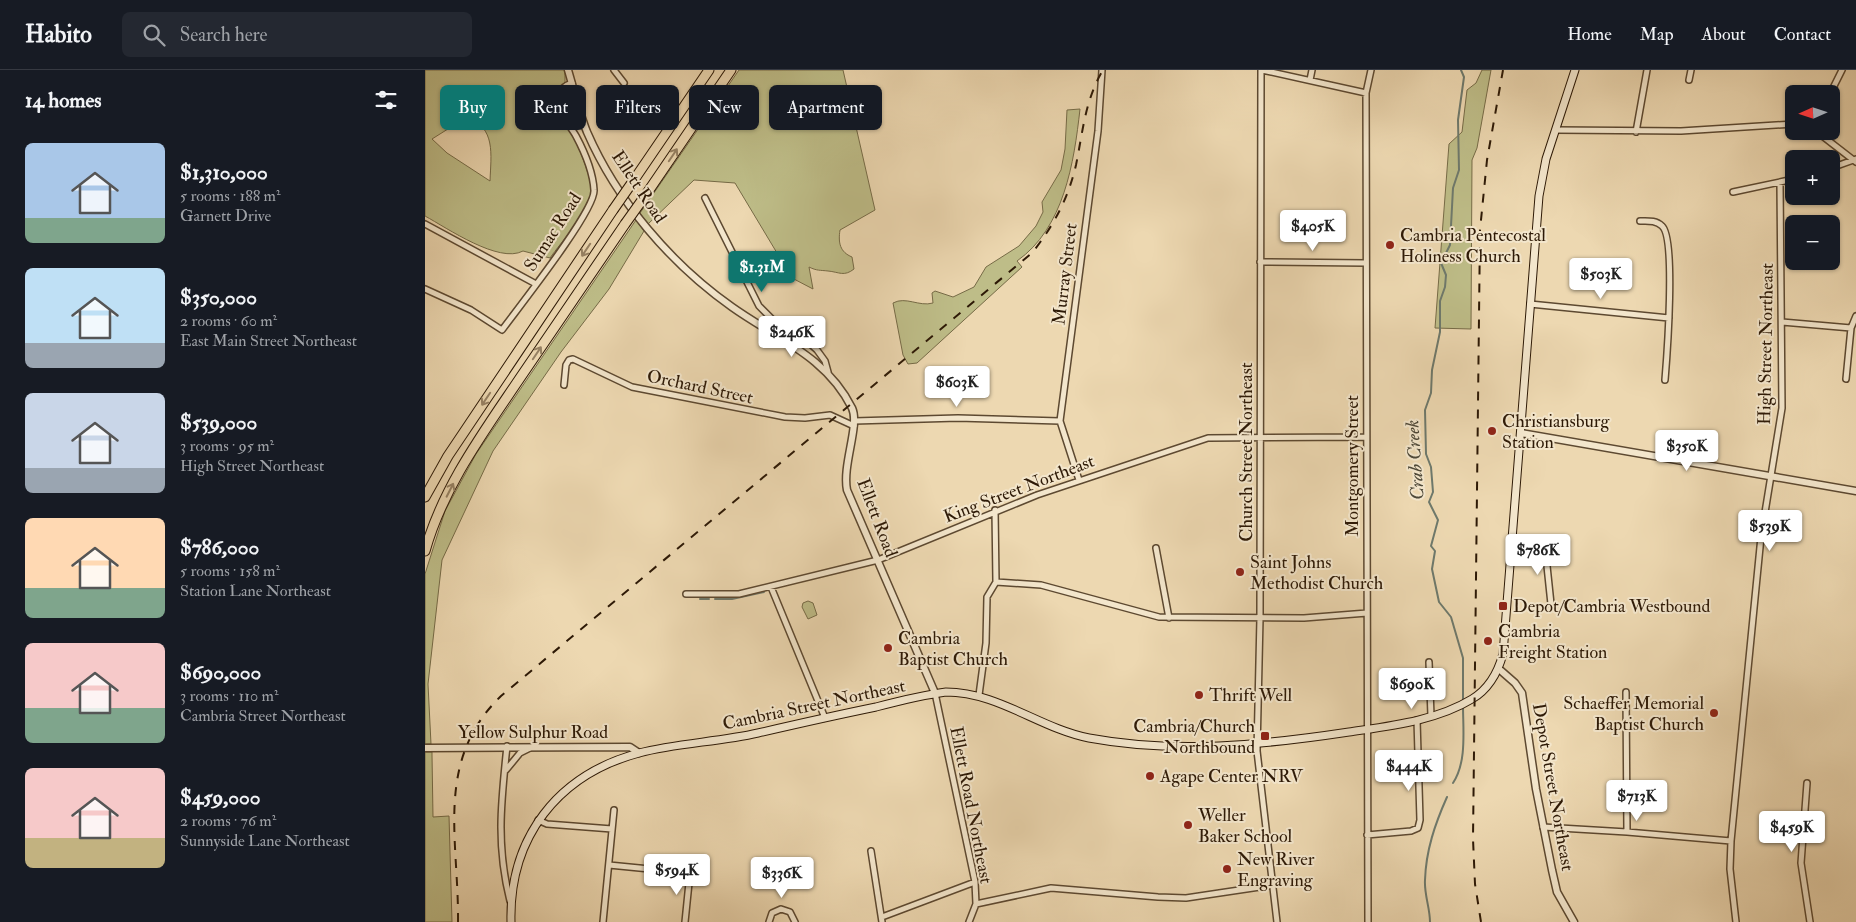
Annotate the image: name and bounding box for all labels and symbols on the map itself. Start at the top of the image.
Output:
north arrow [1785,85,1840,140]
street label: Ellett Road [606,146,672,228]
one-way arrow [668,149,678,163]
street label: Sumac Road [519,188,587,276]
pin: $405K [1278,210,1348,252]
street label: Murray Street [1047,222,1083,326]
place label: Cambria Pentecostal Holiness Church [1400,224,1546,268]
marker: Cambria Pentecostal Holiness Church [1384,239,1396,251]
one-way arrow [581,243,591,257]
pin: $1.31M [721,250,803,293]
pin: $503K [1566,258,1636,300]
street label: High Street Northeast [1753,263,1779,425]
pin: $246K [757,316,827,358]
one-way arrow [532,346,542,360]
street label: Church Street Northeast [1235,362,1258,542]
street label: Orchard Street [645,365,755,410]
pin: $603K [922,366,992,408]
one-way arrow [481,392,491,406]
street label: Montgomery Street [1341,395,1364,537]
place label: Christiansburg Station [1502,410,1610,454]
water label: Crab Creek [1400,419,1430,501]
marker: Christiansburg Station [1486,425,1498,437]
pin: $350K [1652,430,1722,472]
street label: King Street Northeast [940,450,1098,528]
street label: Ellett Road [851,475,903,561]
one-way arrow [446,483,455,498]
pin: $539K [1735,510,1805,552]
pin: $786K [1503,534,1573,576]
place label: Saint Johns Methodist Church [1250,551,1384,595]
marker: Saint Johns Methodist Church [1234,566,1246,578]
place label: Depot/Cambria Westbound [1513,595,1711,618]
marker: Depot/Cambria Westbound [1497,600,1509,612]
place label: Cambria Freight Station [1498,620,1607,664]
place label: Cambria Baptist Church [898,627,1008,671]
marker: Cambria Freight Station [1482,635,1494,647]
marker: Cambria Baptist Church [882,642,894,654]
pin: $690K [1377,668,1447,710]
street label: Cambria Street Northeast [720,674,908,736]
place label: Thrift Well [1209,684,1293,707]
marker: Thrift Well [1193,689,1205,701]
place label: Schaeffer Memorial Baptist Church [1563,692,1705,736]
street label: Depot Street Northeast [1527,701,1579,873]
marker: Schaeffer Memorial Baptist Church [1708,707,1720,719]
place label: Cambria/Church Northbound [1133,715,1256,759]
street label: Yellow Sulphur Road [458,721,608,744]
street label: Ellett Road Northeast [944,724,998,886]
marker: Cambria/Church Northbound [1259,730,1271,742]
pin: $444K [1374,750,1444,792]
place label: Agape Center NRV [1159,765,1304,788]
marker: Agape Center NRV [1144,770,1156,782]
pin: $713K [1602,780,1672,822]
place label: Weller Baker School [1197,804,1293,848]
pin: $459K [1757,810,1827,853]
marker: Weller Baker School [1182,819,1194,831]
place label: New River Engraving [1237,848,1315,892]
pin: $594K [642,854,712,896]
pin: $336K [747,856,817,899]
marker: New River Engraving [1221,863,1233,875]

